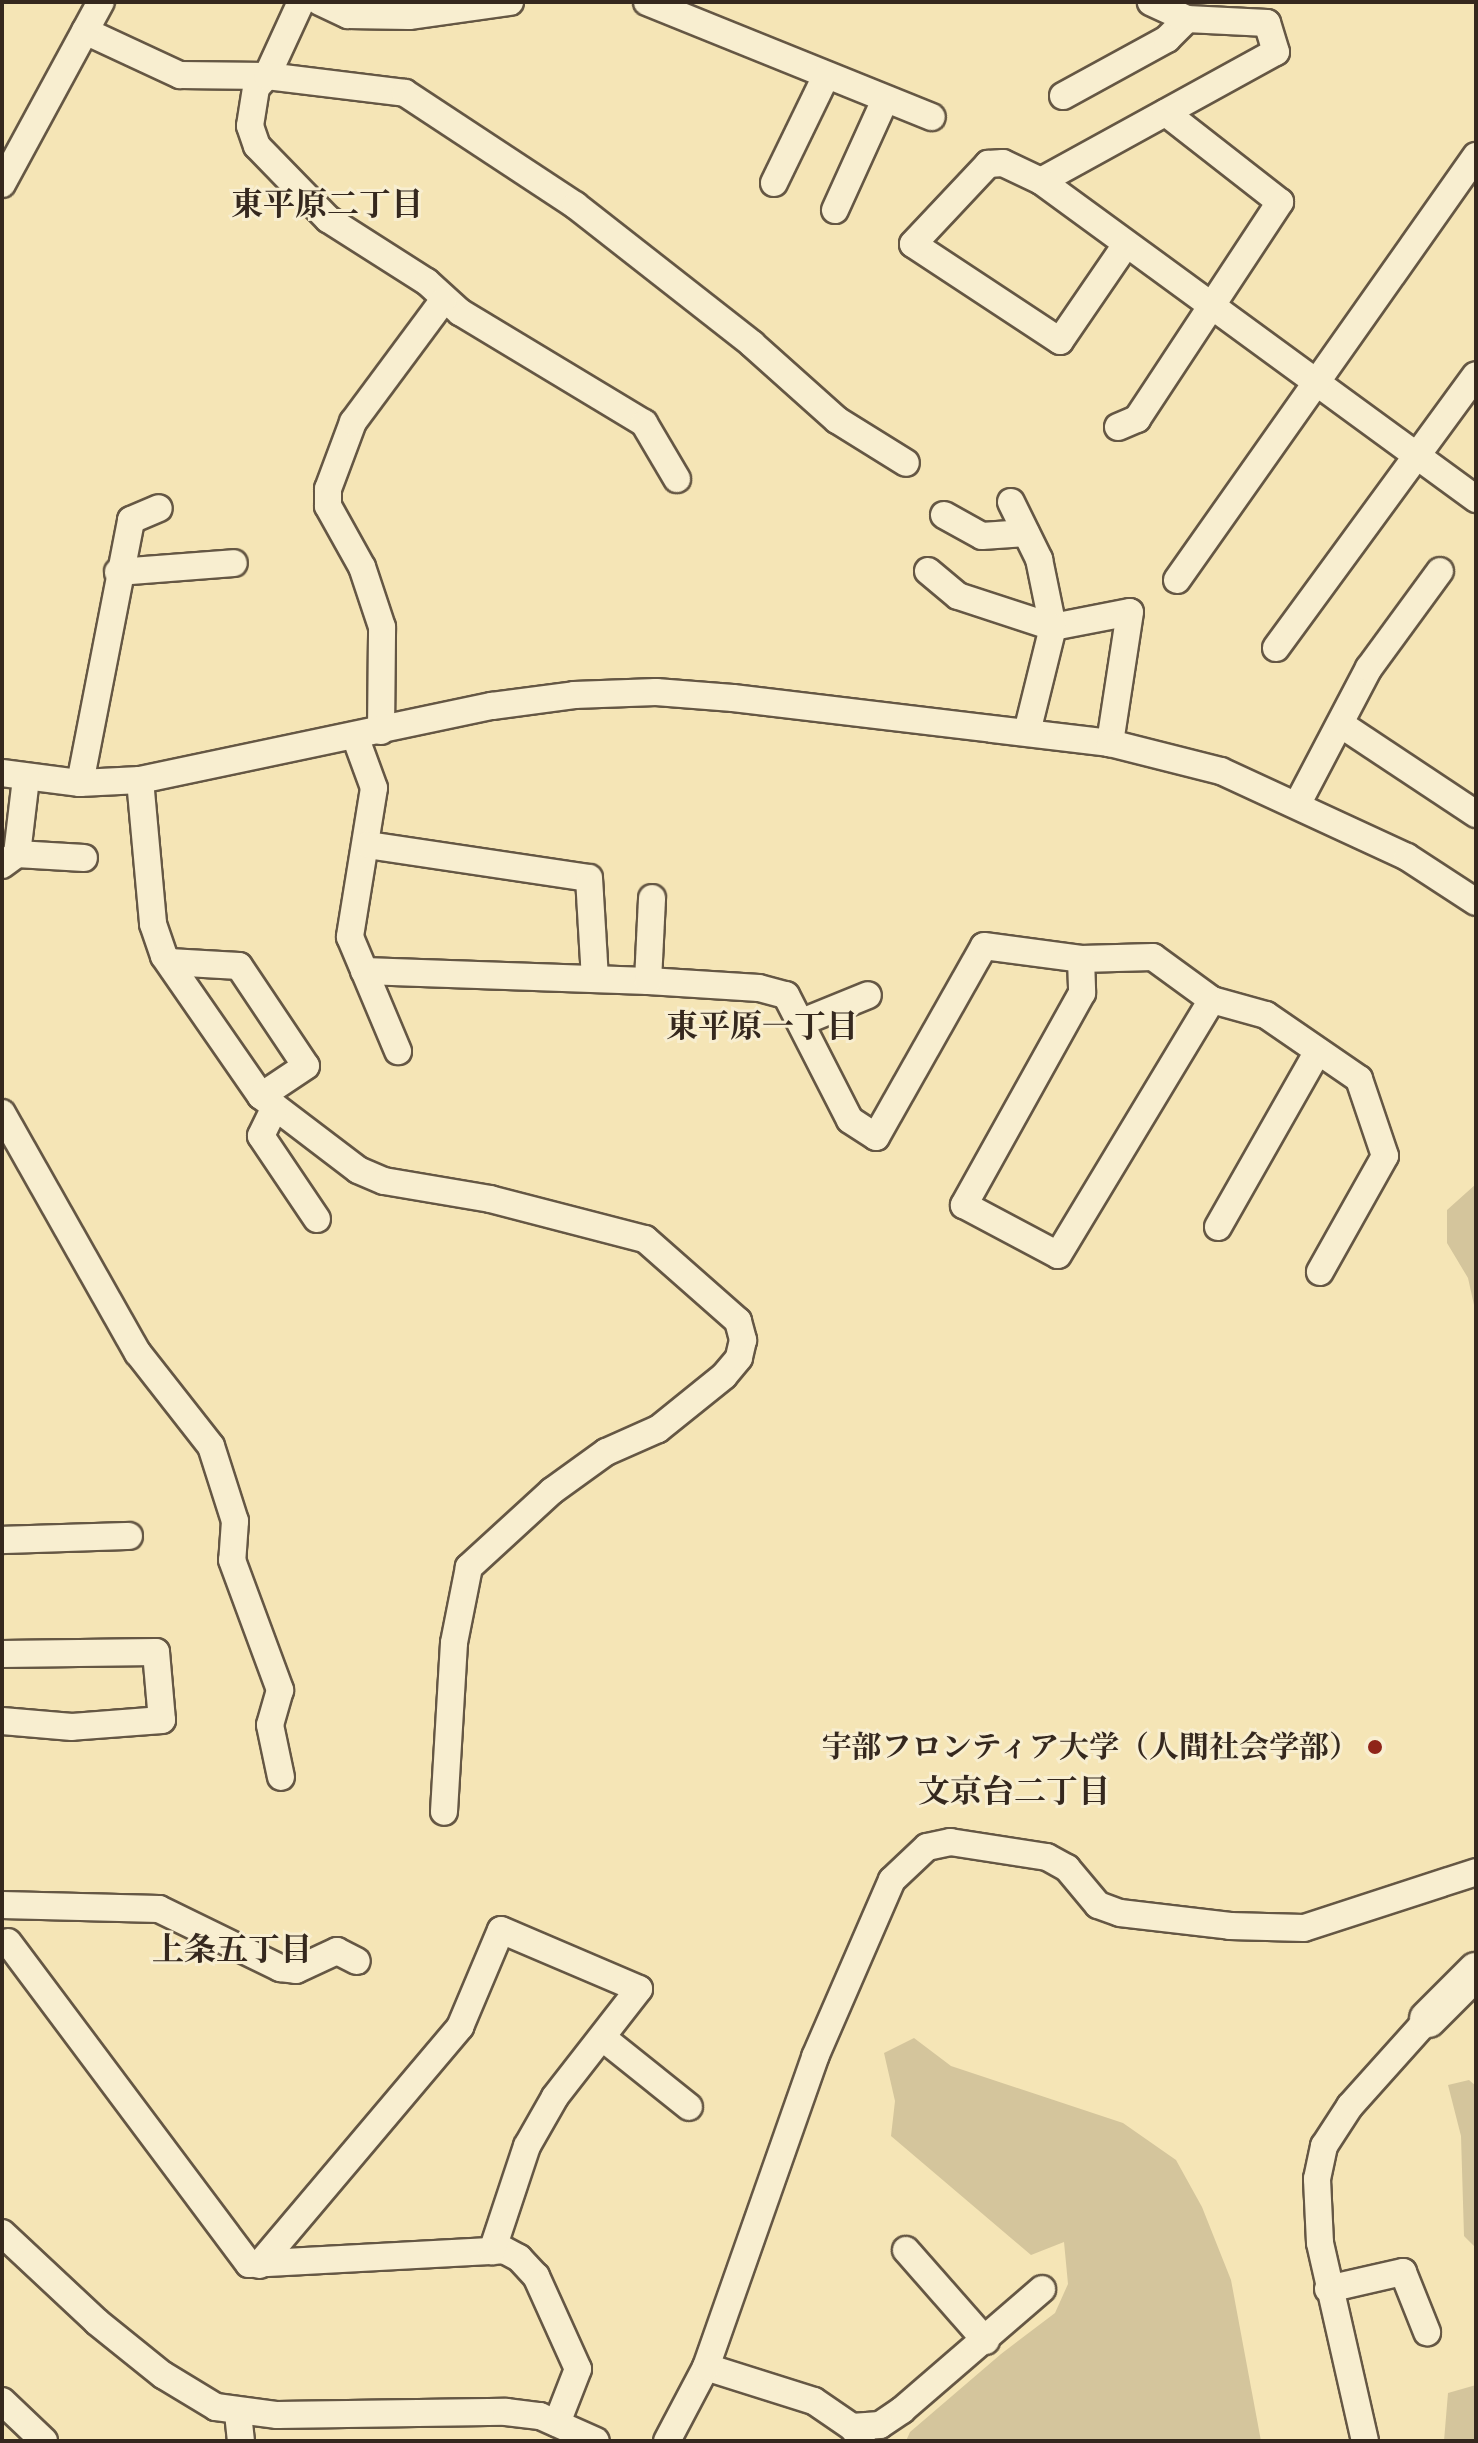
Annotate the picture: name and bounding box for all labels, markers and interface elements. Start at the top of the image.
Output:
district label: 東平原二丁目 [231,185,423,223]
district label: 東平原一丁目 [666,1007,858,1045]
place label: 宇部フロンティア大学（人間社会学部） [819,1729,1359,1765]
marker: 宇部フロンティア大学（人間社会学部） [1366,1738,1384,1756]
district label: 文京台二丁目 [918,1772,1110,1810]
district label: 上条五丁目 [152,1930,312,1968]

